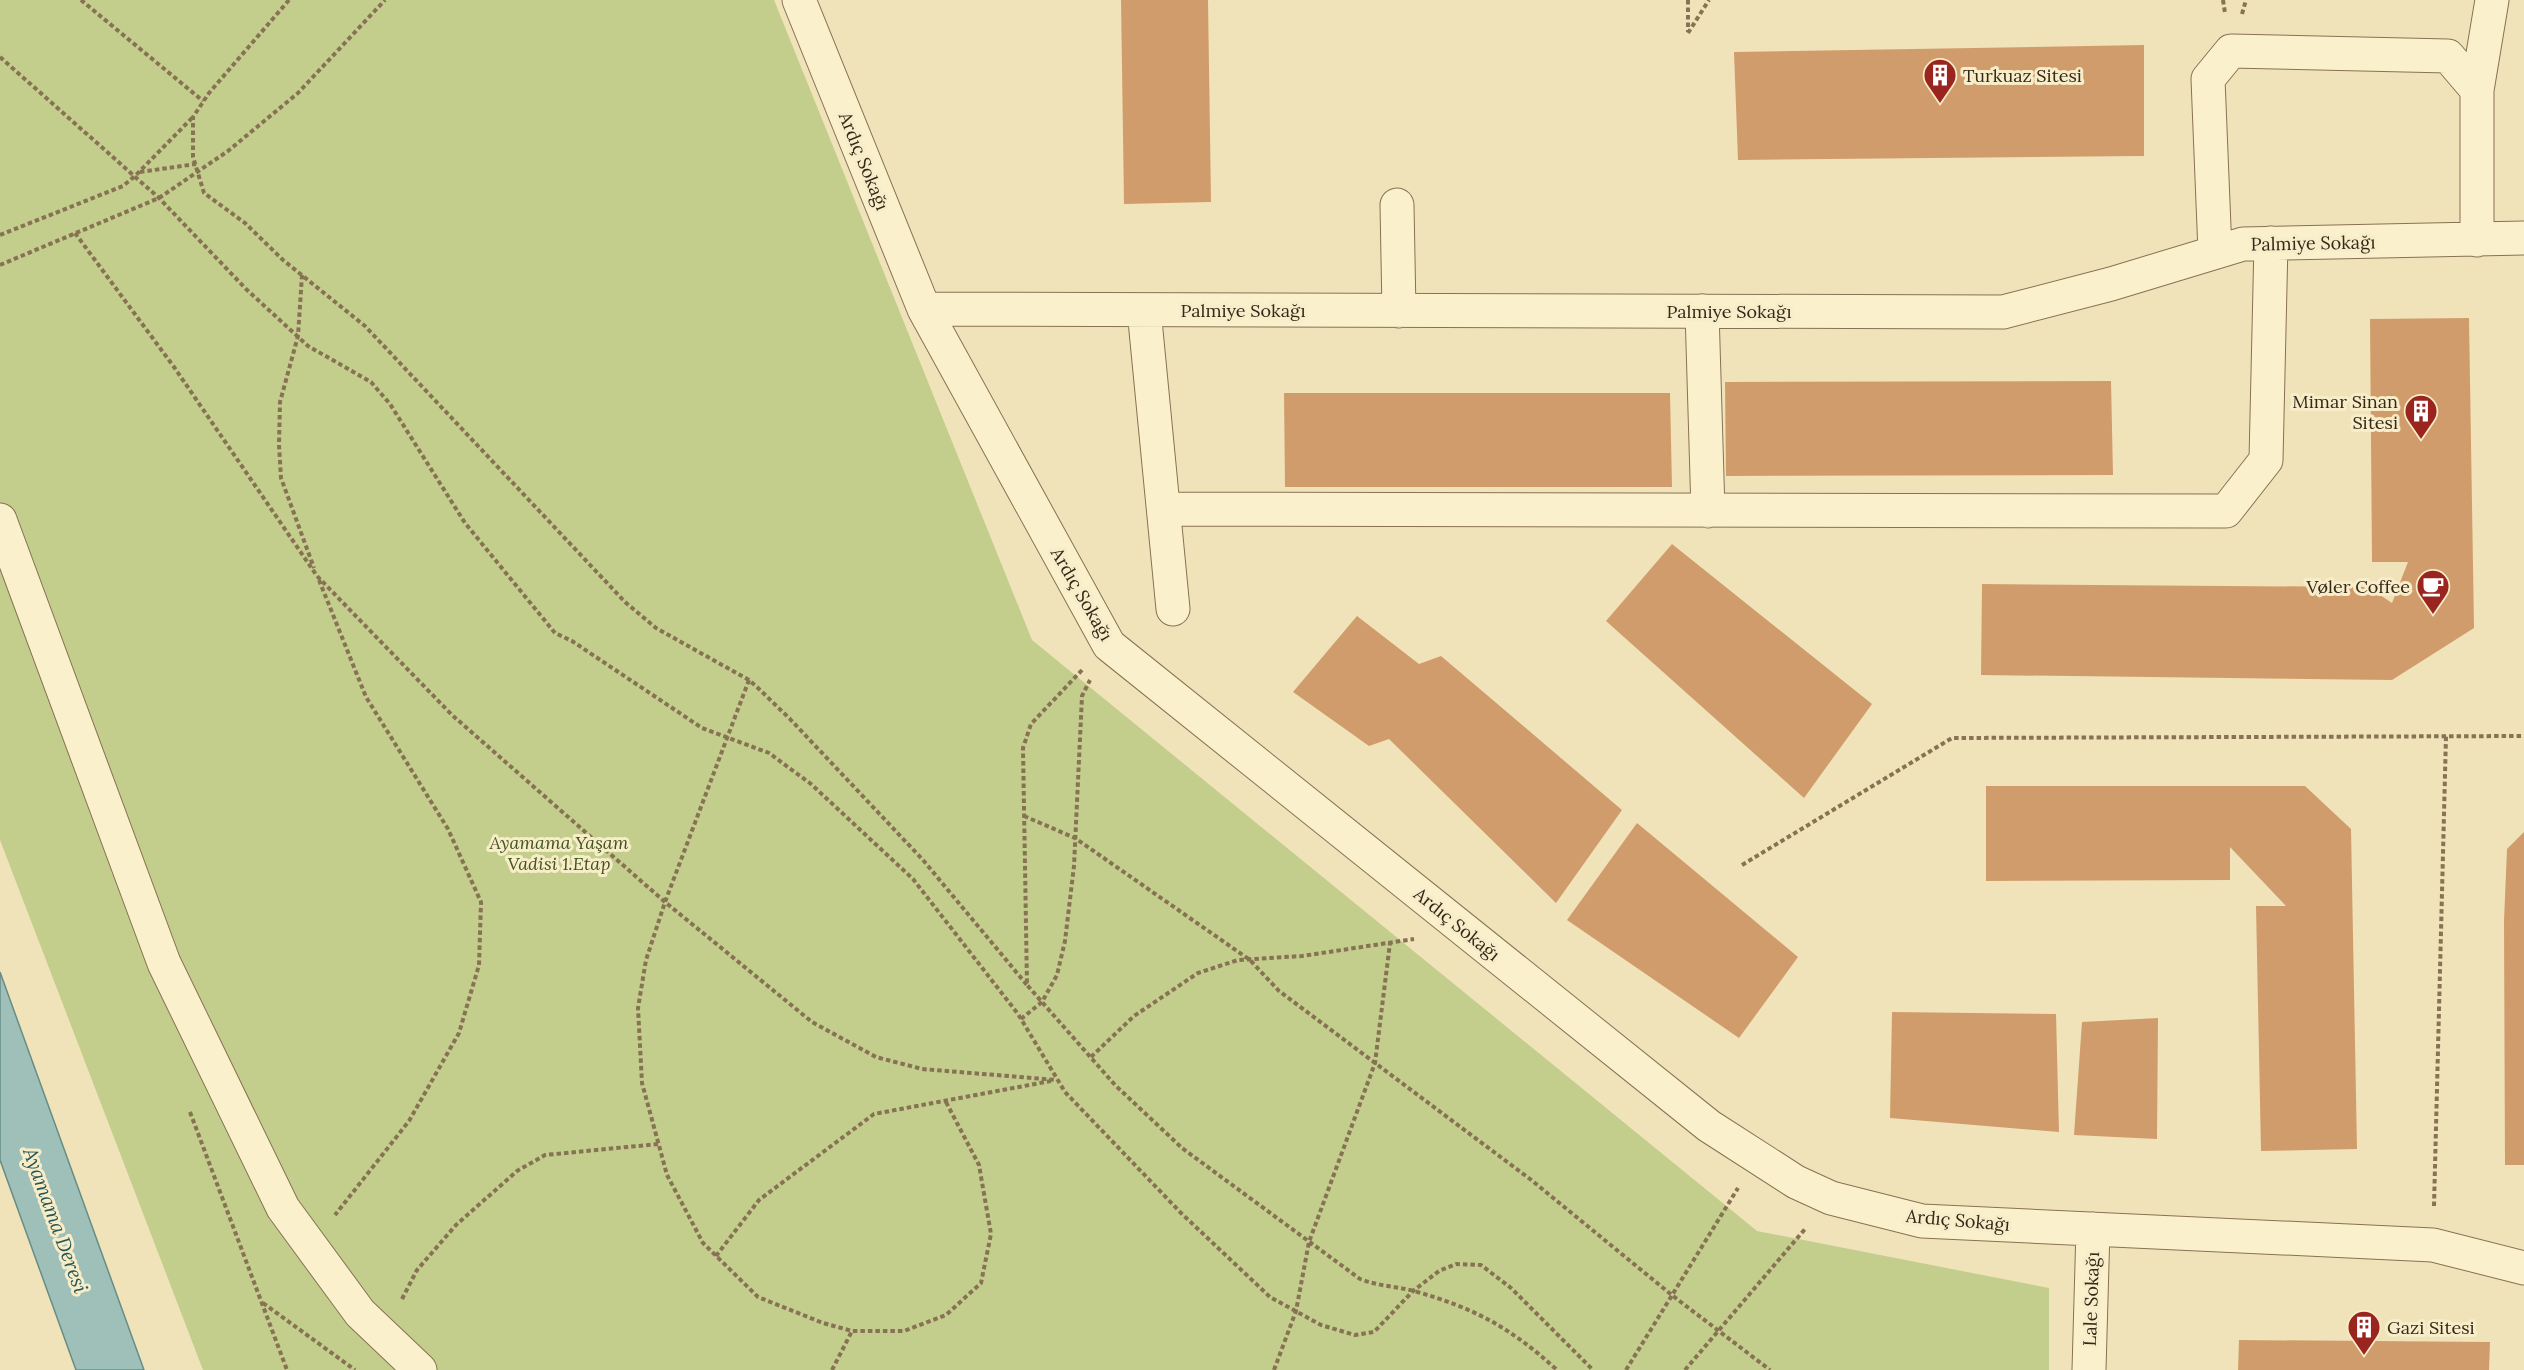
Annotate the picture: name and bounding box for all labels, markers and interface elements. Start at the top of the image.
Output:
building icon: Turkuaz Sitesi [1922,57,1958,104]
place label: Turkuaz Sitesi [1963,64,2082,87]
street label: Ardıç Sokağı [833,107,894,214]
street label: Palmiye Sokağı [2250,230,2376,256]
street label: Palmiye Sokağı [1181,299,1305,322]
street label: Palmiye Sokağı [1667,300,1791,323]
place label: Mimar Sinan Sitesi [2292,390,2398,434]
building icon: Mimar Sinan Sitesi [2403,393,2439,440]
street label: Ardıç Sokağı [1045,542,1118,645]
cafe icon: Vøler Coffee [2415,568,2451,615]
place label: Vøler Coffee [2306,575,2410,598]
park label: Ayamama Yaşam Vadisi 1.Etap [489,831,629,875]
street label: Ardıç Sokağı [1408,882,1505,966]
water label: Ayamama Deresi [18,1143,94,1297]
street label: Ardıç Sokağı [1904,1204,2011,1236]
street label: Lale Sokağı [2078,1251,2104,1347]
building icon: Gazi Sitesi [2346,1309,2382,1356]
place label: Gazi Sitesi [2387,1316,2475,1339]

